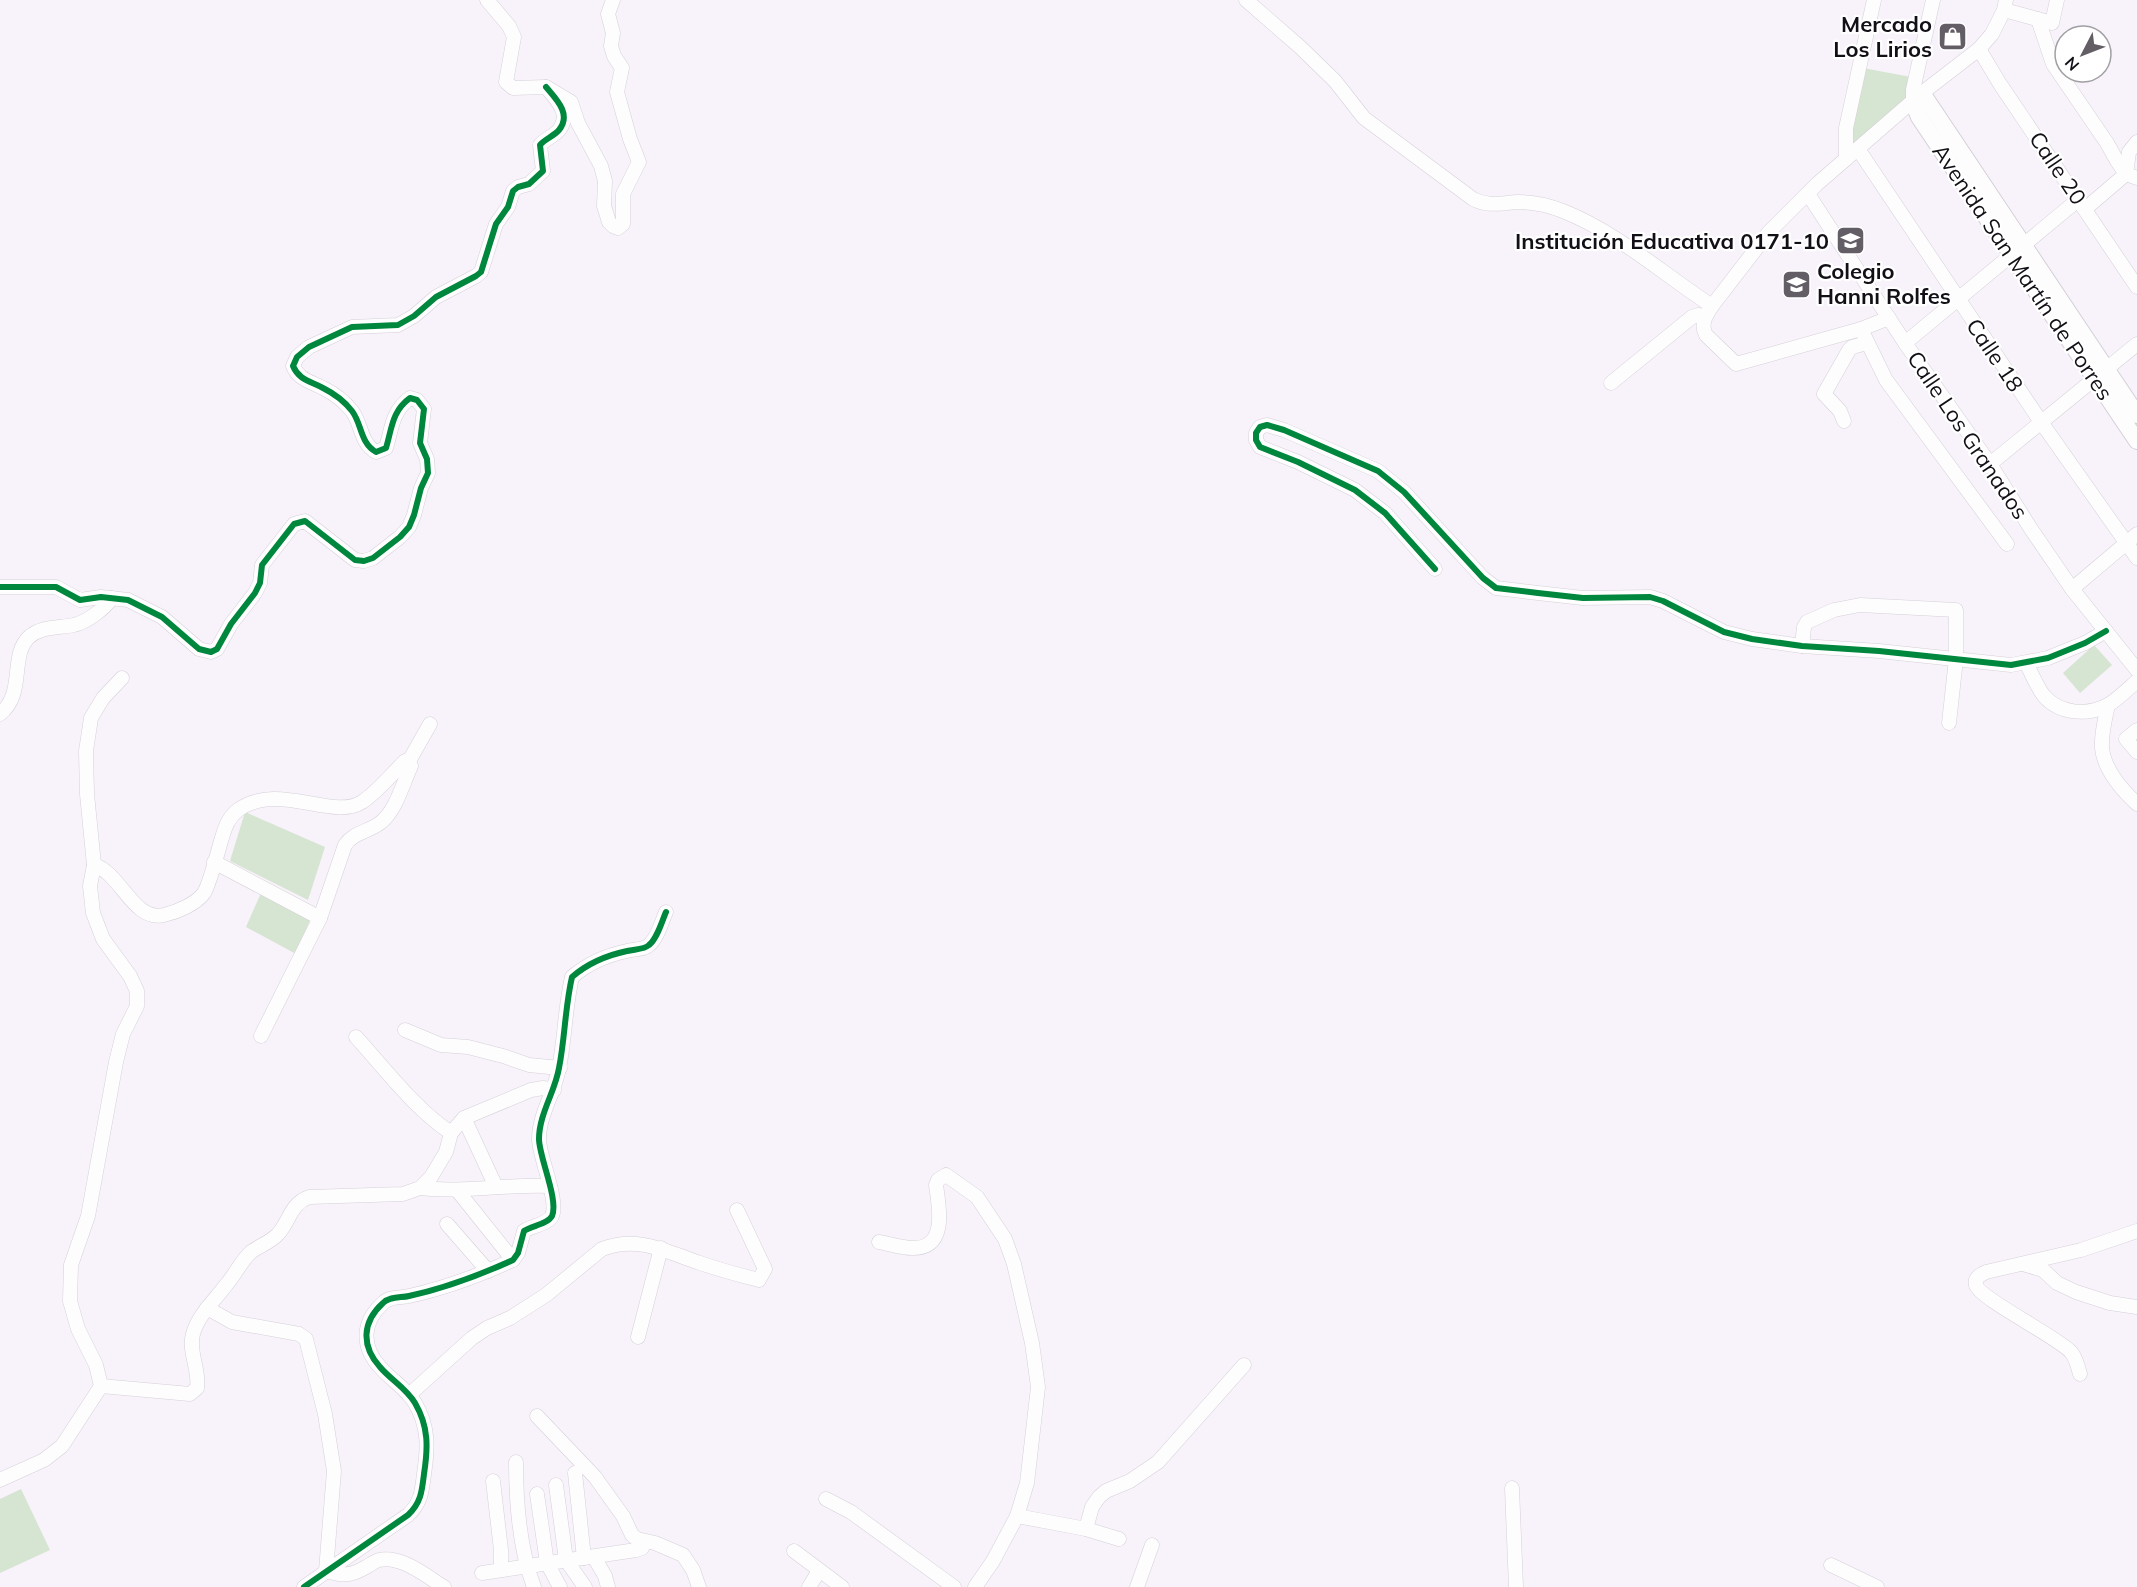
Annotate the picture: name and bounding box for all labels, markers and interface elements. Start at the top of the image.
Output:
place label: Mercado Los Lirios [1833,10,1932,63]
shop icon: Mercado Los Lirios [1937,21,1969,53]
north arrow [2053,24,2113,84]
text: N [2060,53,2083,75]
street label: Calle 20 [2023,126,2093,210]
street label: Avenida San Martín de Porres [1927,139,2119,405]
school or university icon: Institución Educativa 0171-10 [1834,225,1866,257]
place label: Institución Educativa 0171-10 [1515,227,1829,255]
place label: Colegio Hanni Rolfes [1817,257,1951,310]
school or university icon: Colegio Hanni Rolfes [1780,268,1812,300]
street label: Calle 18 [1960,313,2030,397]
street label: Calle Los Granados [1901,345,2035,525]

